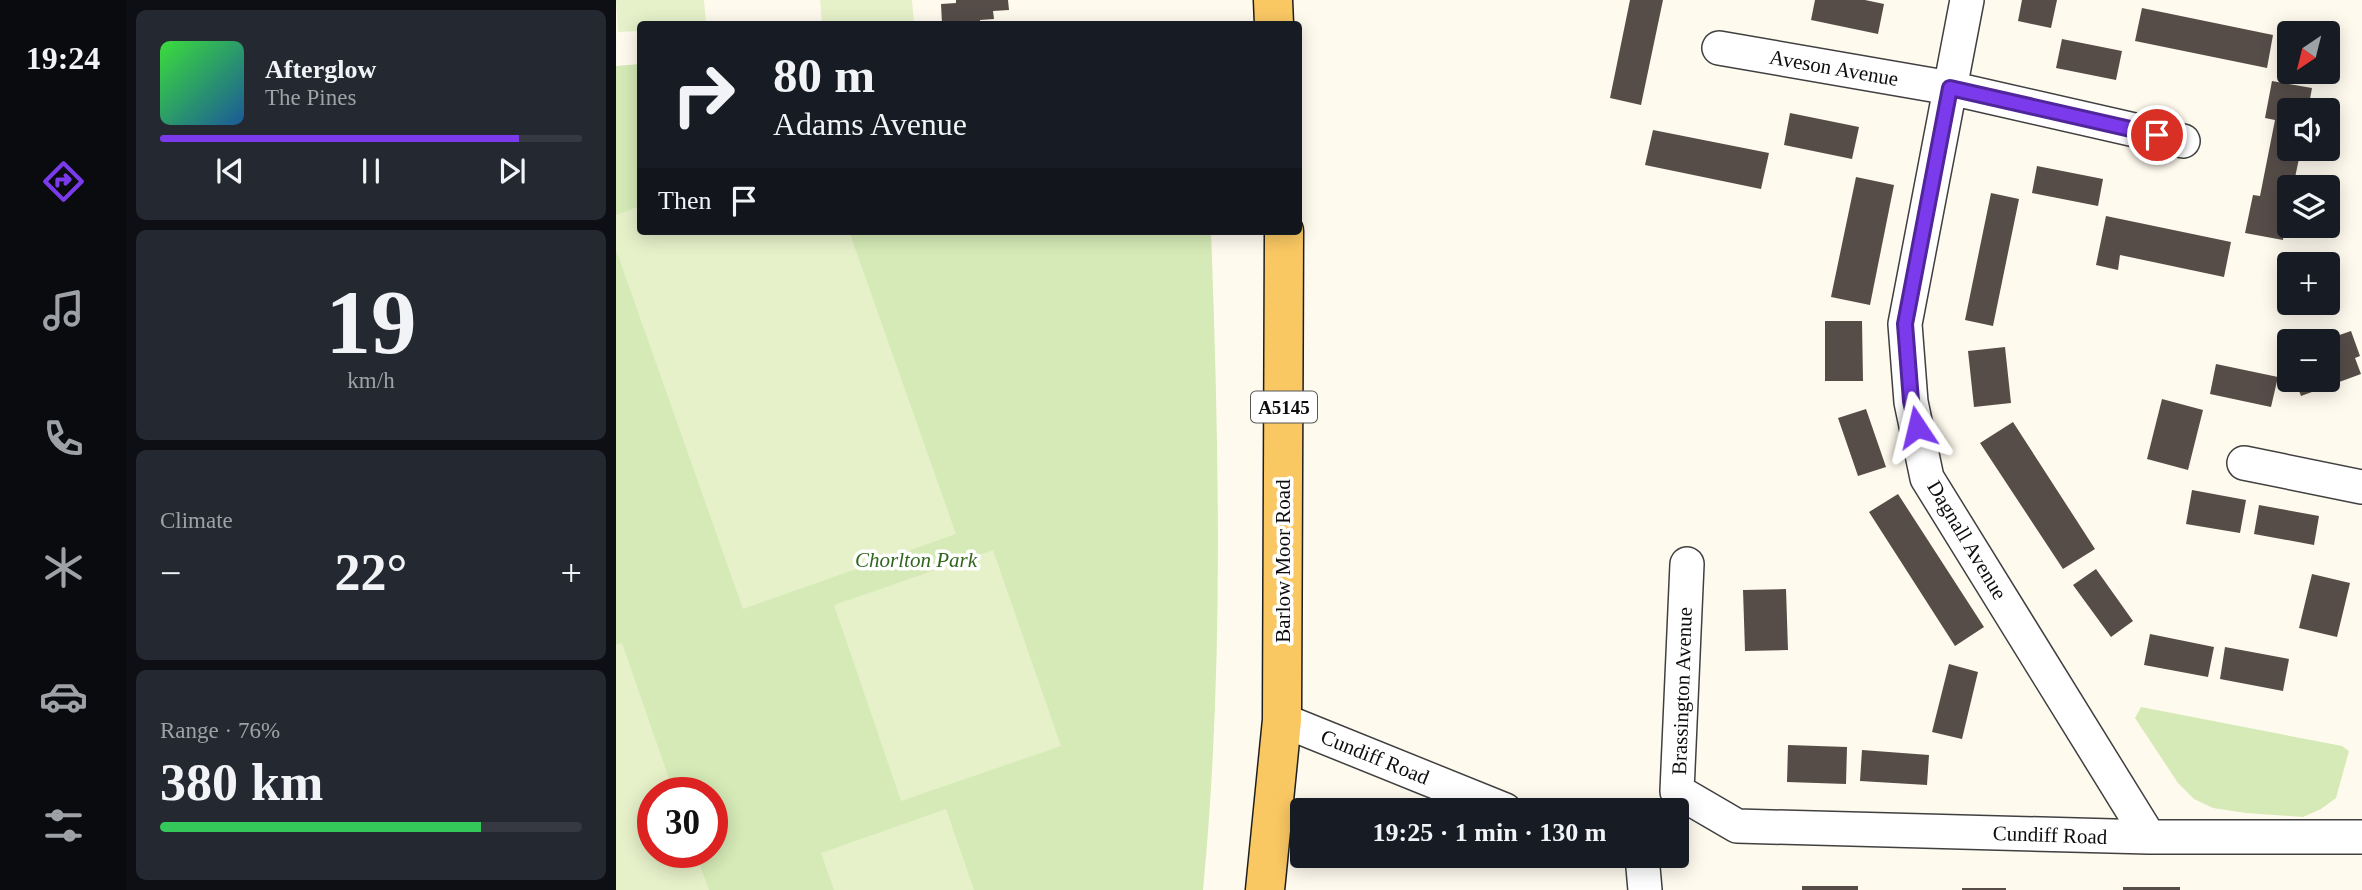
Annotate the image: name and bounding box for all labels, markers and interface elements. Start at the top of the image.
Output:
north arrow [2277,21,2340,84]
map controls [2277,21,2340,392]
text: 19:24 [26,40,100,76]
street label: Aveson Avenue [1768,45,1900,91]
text: 80 m [773,48,875,103]
icon: right [658,49,749,140]
text: Afterglow [265,55,376,84]
text: The Pines [265,85,356,110]
button: sound [2277,98,2340,161]
pin [2127,105,2187,165]
text: Adams Avenue [773,106,967,142]
icon: arrive [2138,116,2176,154]
icon: previous [211,152,249,190]
icon: pause [352,152,390,190]
icon: next [493,152,531,190]
icon: directions [39,157,88,206]
button: layers [2277,175,2340,238]
icon: arrive [725,182,763,220]
text: Then [658,186,711,215]
button: + [2277,252,2340,315]
text: 19 [326,272,417,373]
icon: music [39,286,88,335]
button: − [2277,329,2340,392]
text: km/h [347,368,395,393]
position arrow [1880,390,1954,464]
road number: A5145 [1251,392,1317,422]
icon: phone [39,414,88,463]
street label: Dagnall Avenue [1922,476,2012,604]
street label: Barlow Moor Road [1271,479,1295,643]
text: Climate [160,508,233,533]
icon: climate [39,543,88,592]
text: 22° [335,544,407,601]
park label: Chorlton Park [855,548,978,572]
text: − [160,552,181,594]
text: + [561,552,582,594]
street label: Brassington Avenue [1667,607,1697,775]
icon: car [39,672,88,721]
text: Range · 76% [160,718,280,743]
street label: Cundiff Road [1317,724,1433,790]
text: 380 km [160,754,323,811]
speed limit sign: 30 [637,777,728,868]
icon: filters [39,801,88,850]
text: 19:25 · 1 min · 130 m [1373,818,1607,847]
street label: Cundiff Road [1992,821,2108,849]

